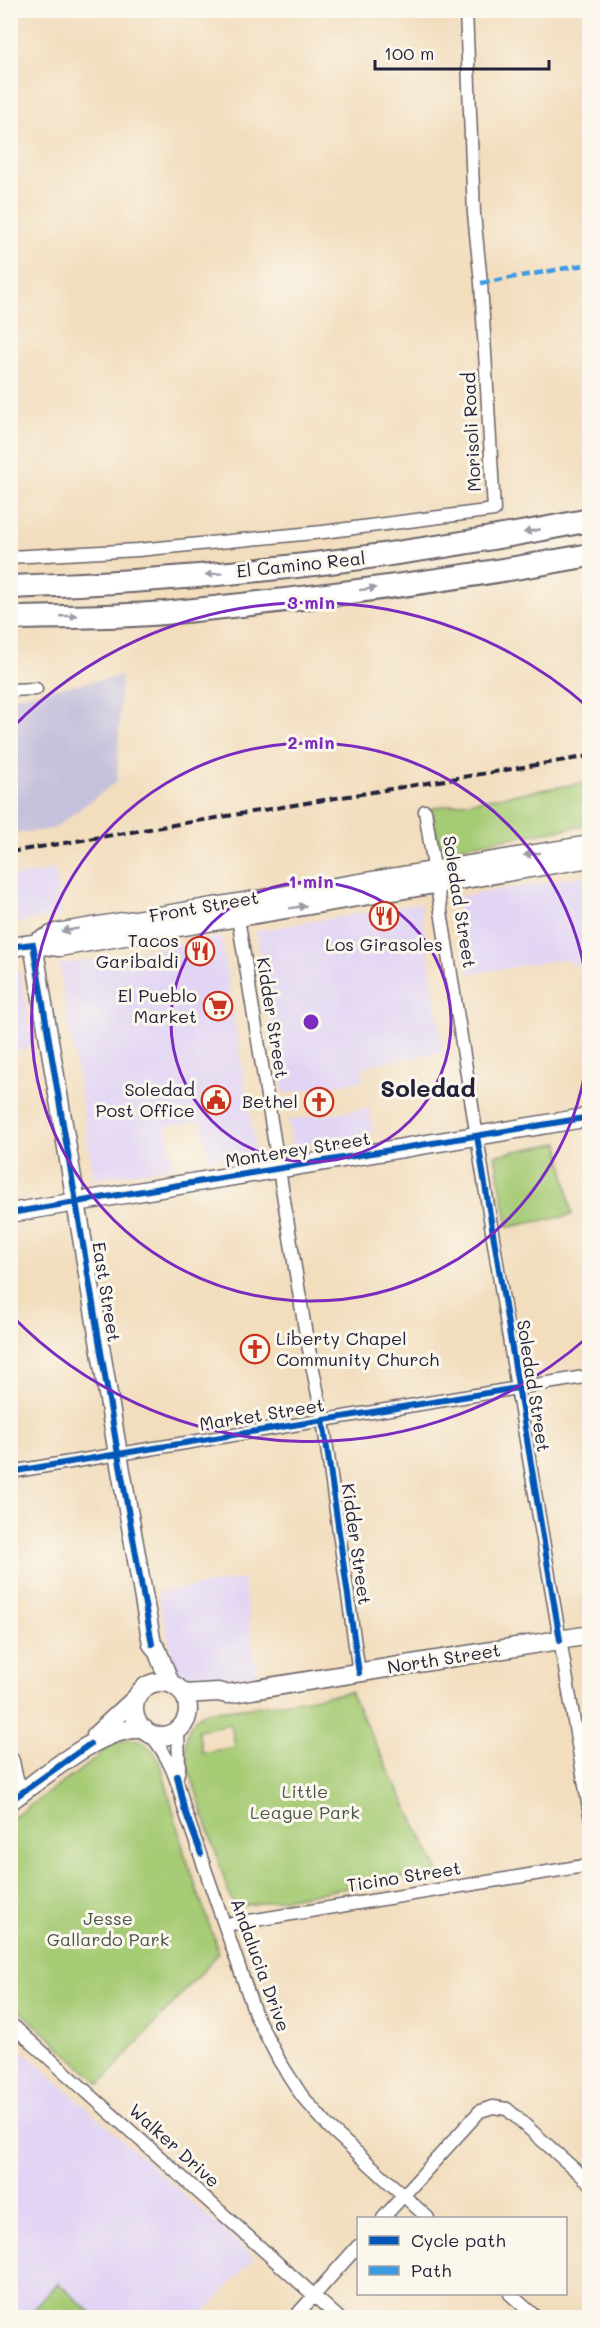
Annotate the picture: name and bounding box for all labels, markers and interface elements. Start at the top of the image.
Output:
scale bar [375,33,549,71]
text: 100 m [384,41,434,65]
street label: Morisoli Road [456,372,486,492]
one-way arrow [523,527,541,537]
street label: El Camino Real [235,545,366,583]
one-way arrow [205,569,224,579]
one-way arrow [358,584,377,594]
text: 3 min [287,590,335,614]
one-way arrow [59,611,78,621]
text: 2 min [287,730,335,754]
street label: Soledad Street [438,834,482,970]
one-way arrow [522,850,541,859]
text: 1 min [288,869,334,893]
street label: Front Street [147,885,260,927]
restaurant icon: Los Girasoles [368,900,400,932]
one-way arrow [289,903,308,912]
one-way arrow [60,926,79,935]
place label: Tacos Garibaldi [96,928,179,973]
place label: Los Girasoles [325,932,443,956]
restaurant icon: Tacos Garibaldi [184,935,216,967]
street label: Kidder Street [252,955,294,1080]
place label: El Pueblo Market [118,983,197,1028]
supermarket icon: El Pueblo Market [202,990,234,1022]
centre of rings [301,1012,321,1032]
district label: Soledad [380,1072,476,1103]
place label: Soledad Post Office [95,1077,195,1122]
public building icon: Soledad Post Office [200,1084,232,1116]
church icon: Bethel [303,1086,335,1118]
place label: Bethel [242,1089,298,1113]
street label: Monterey Street [224,1126,372,1172]
street label: East Street [87,1240,127,1344]
street label: Soledad Street [512,1318,556,1454]
place label: Liberty Chapel Community Church [276,1326,439,1371]
church icon: Liberty Chapel Community Church [239,1333,271,1365]
street label: Market Street [198,1392,326,1436]
street label: Kidder Street [337,1482,377,1606]
street label: North Street [386,1637,502,1679]
park label: Little League Park [250,1779,360,1824]
street label: Ticino Street [345,1855,463,1897]
street label: Andalucia Drive [226,1895,296,2035]
park label: Jesse Gallardo Park [47,1906,169,1951]
street label: Walker Drive [124,2098,225,2193]
legend [357,2217,567,2295]
text: Cycle path [411,2228,506,2252]
text: Path [411,2258,451,2282]

